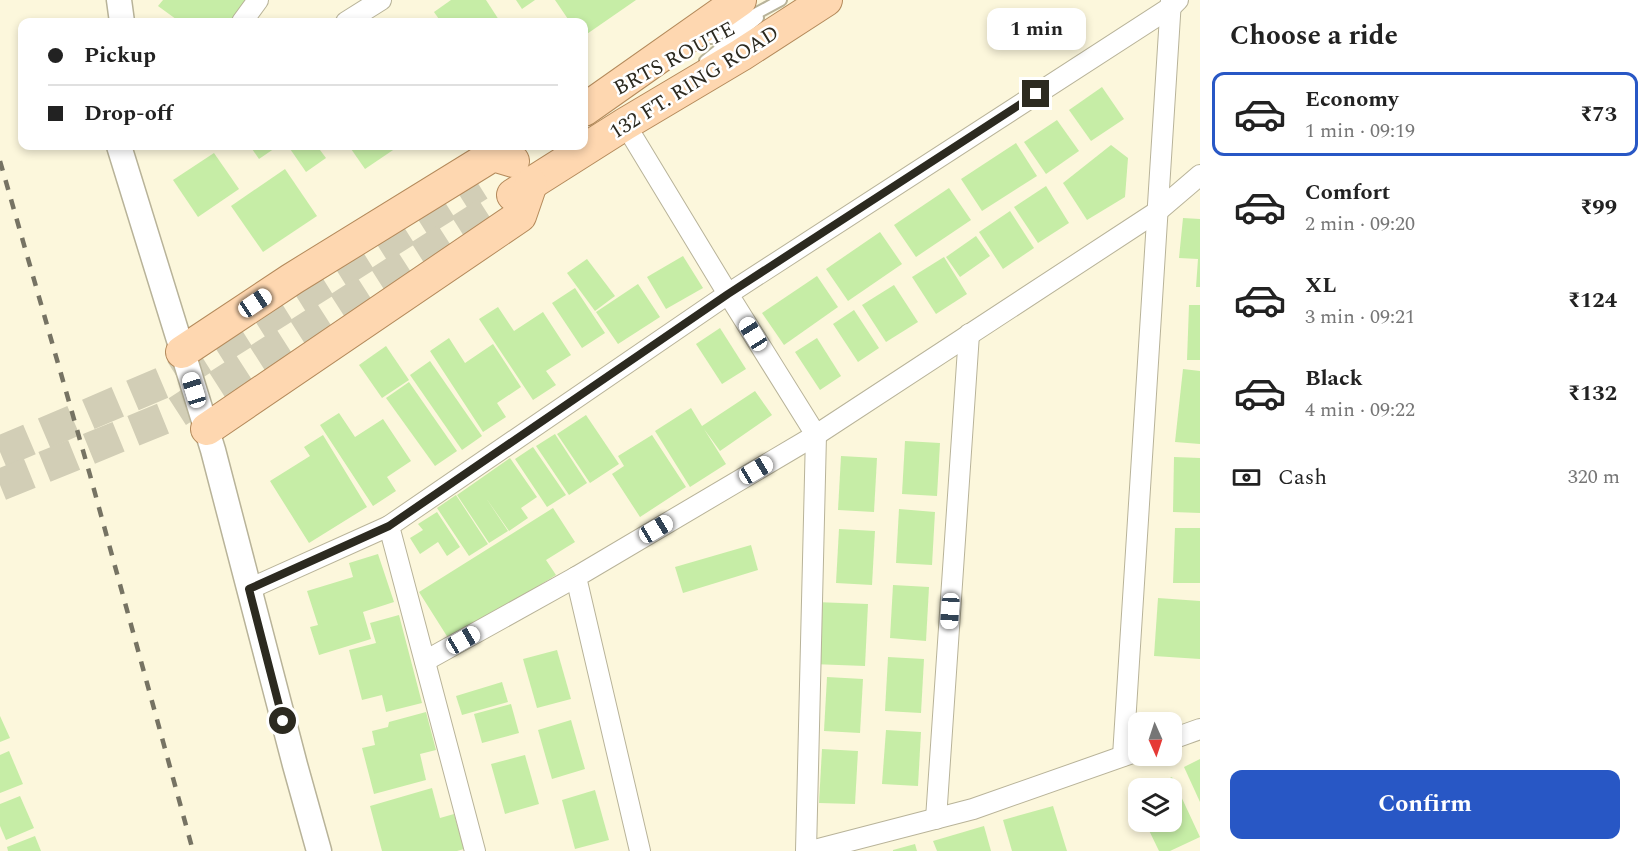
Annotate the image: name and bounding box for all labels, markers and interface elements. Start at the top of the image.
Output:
callout: 1 min [986,7,1086,49]
street label: BRTS ROUTE [608,13,741,104]
text: 1 min [1010,14,1063,44]
text: Choose a ride [1230,15,1398,57]
street label: 132 FT. RING ROAD [603,18,786,148]
text: Pickup [84,39,156,72]
route end [1022,80,1049,107]
text: Economy [1305,83,1398,116]
icon: car [1233,87,1287,141]
text: Drop-off [84,97,173,130]
text: ₹73 [1580,98,1617,131]
text: 1 min · 09:19 [1305,116,1415,146]
text: Comfort [1305,176,1390,209]
icon: car [1233,180,1287,234]
text: ₹99 [1580,191,1617,224]
text: 2 min · 09:20 [1305,209,1415,239]
text: XL [1305,269,1336,302]
icon: car [1233,273,1287,327]
text: ₹124 [1568,284,1617,317]
car [235,285,275,321]
text: 3 min · 09:21 [1305,302,1415,332]
car [736,314,770,354]
text: Black [1305,362,1363,395]
icon: car [1233,366,1287,420]
car [180,370,208,410]
text: ₹132 [1568,377,1617,410]
text: 4 min · 09:22 [1305,395,1415,425]
car [736,453,776,487]
icon: cash [1230,461,1263,494]
text: Cash [1278,461,1327,494]
text: 320 m [1568,462,1620,492]
car [636,512,676,546]
car [940,592,960,630]
car [443,623,483,657]
route start [269,707,296,734]
north arrow [1128,712,1182,766]
map controls [1128,712,1182,832]
button: Confirm [1230,770,1620,839]
button: layers [1128,778,1182,832]

